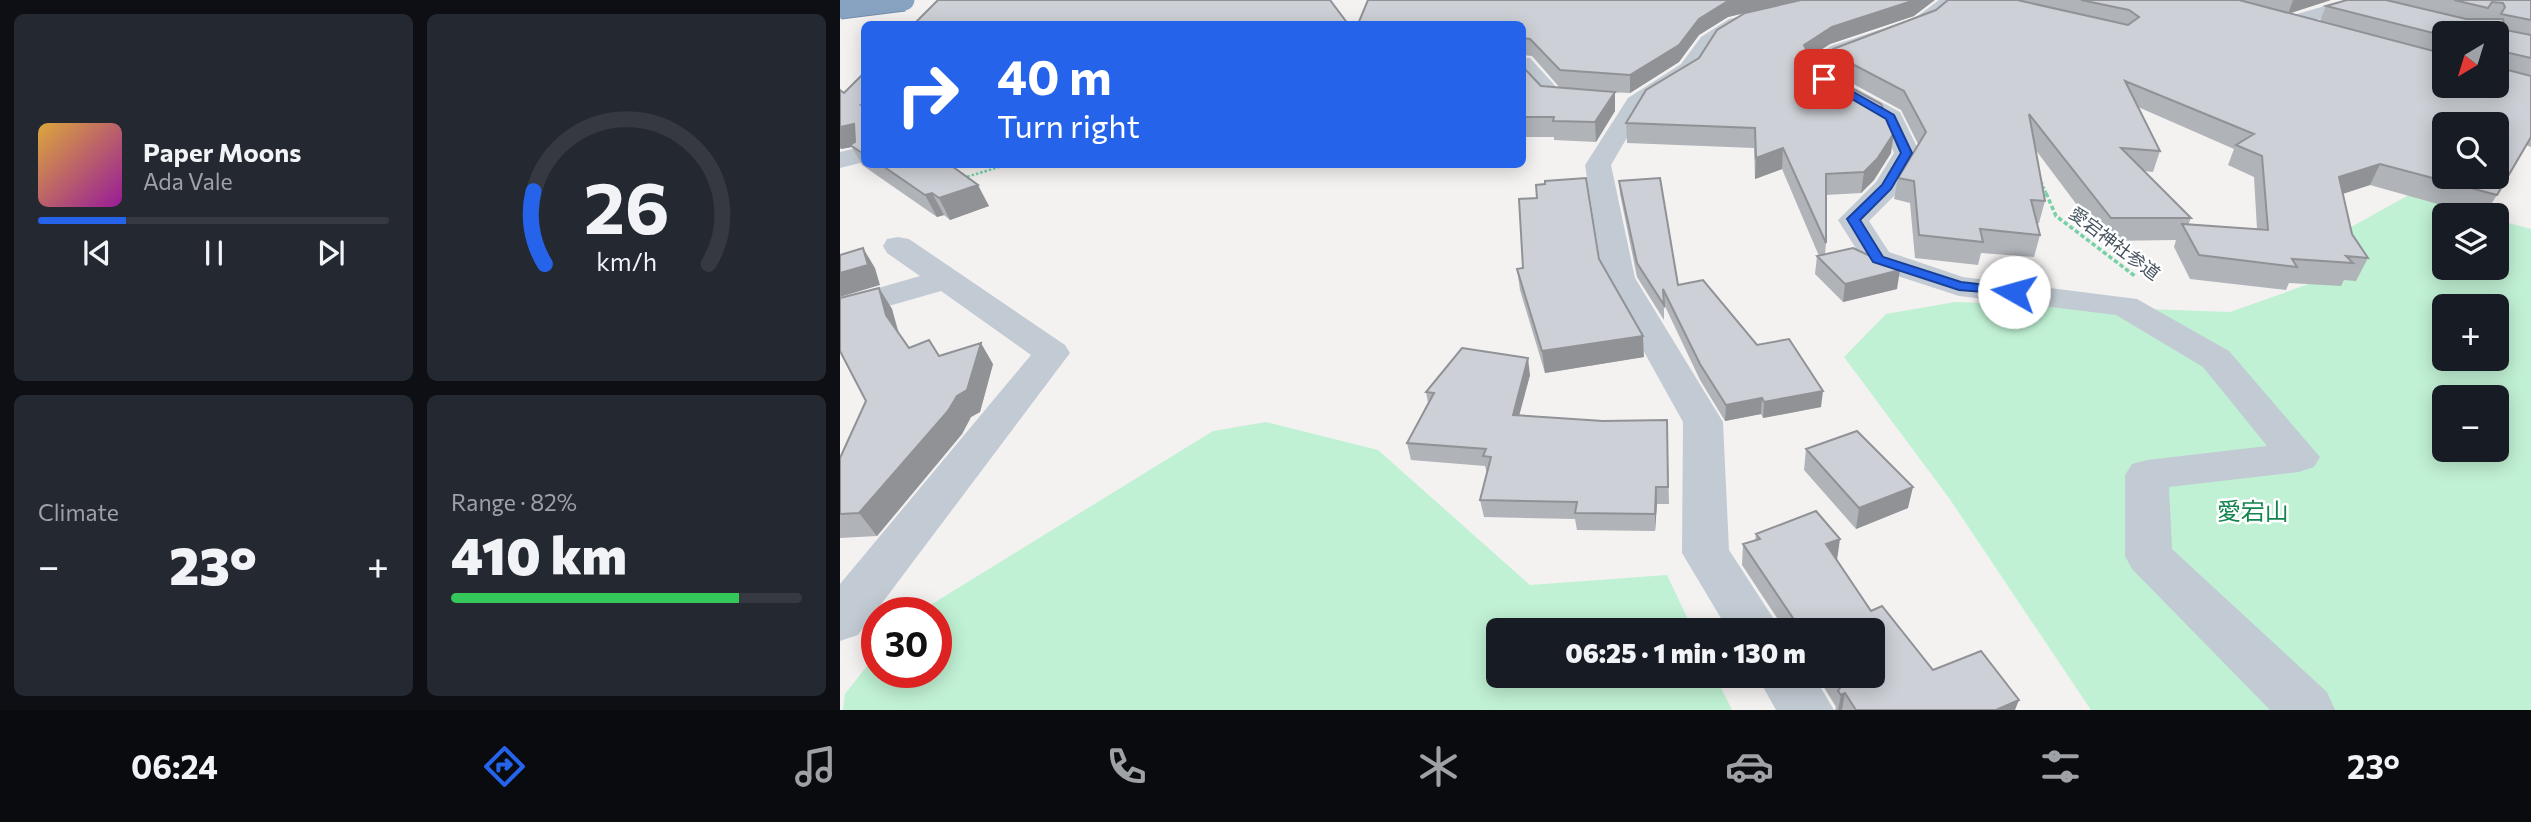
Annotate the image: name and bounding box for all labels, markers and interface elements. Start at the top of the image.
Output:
north arrow [2432,21,2510,98]
map controls [2432,21,2509,462]
text: 40 m [997,45,1112,105]
icon: right [882,49,973,140]
pin [1794,49,1854,109]
icon: arrive [1805,60,1843,98]
text: Turn right [997,105,1140,145]
button: search [2432,112,2509,189]
text: Paper Moons [143,136,301,167]
text: 26 [584,160,669,249]
text: Ada Vale [143,167,233,195]
street label: 愛宕神社参道 [2065,202,2165,284]
button: layers [2432,203,2509,280]
icon: previous [78,234,116,272]
icon: pause [195,234,233,272]
icon: next [312,234,350,272]
text: km/h [596,246,657,276]
position arrow [1977,255,2051,329]
button: + [2432,294,2509,371]
button: − [2432,385,2509,462]
text: Range · 82% [451,488,577,516]
park label: 愛宕山 [2217,496,2289,525]
text: Climate [38,498,119,526]
text: 410 km [451,522,627,586]
text: 23° [169,532,257,596]
text: − [38,541,60,588]
text: + [367,541,389,588]
speed limit sign: 30 [861,597,952,688]
text: 06:25 · 1 min · 130 m [1565,637,1806,668]
icon: directions [480,742,529,791]
icon: music [791,742,840,791]
icon: phone [1102,742,1151,791]
icon: climate [1414,742,1463,791]
icon: car [1725,742,1774,791]
icon: filters [2036,742,2085,791]
text: 06:24 [131,746,218,786]
text: 23° [2347,746,2400,786]

